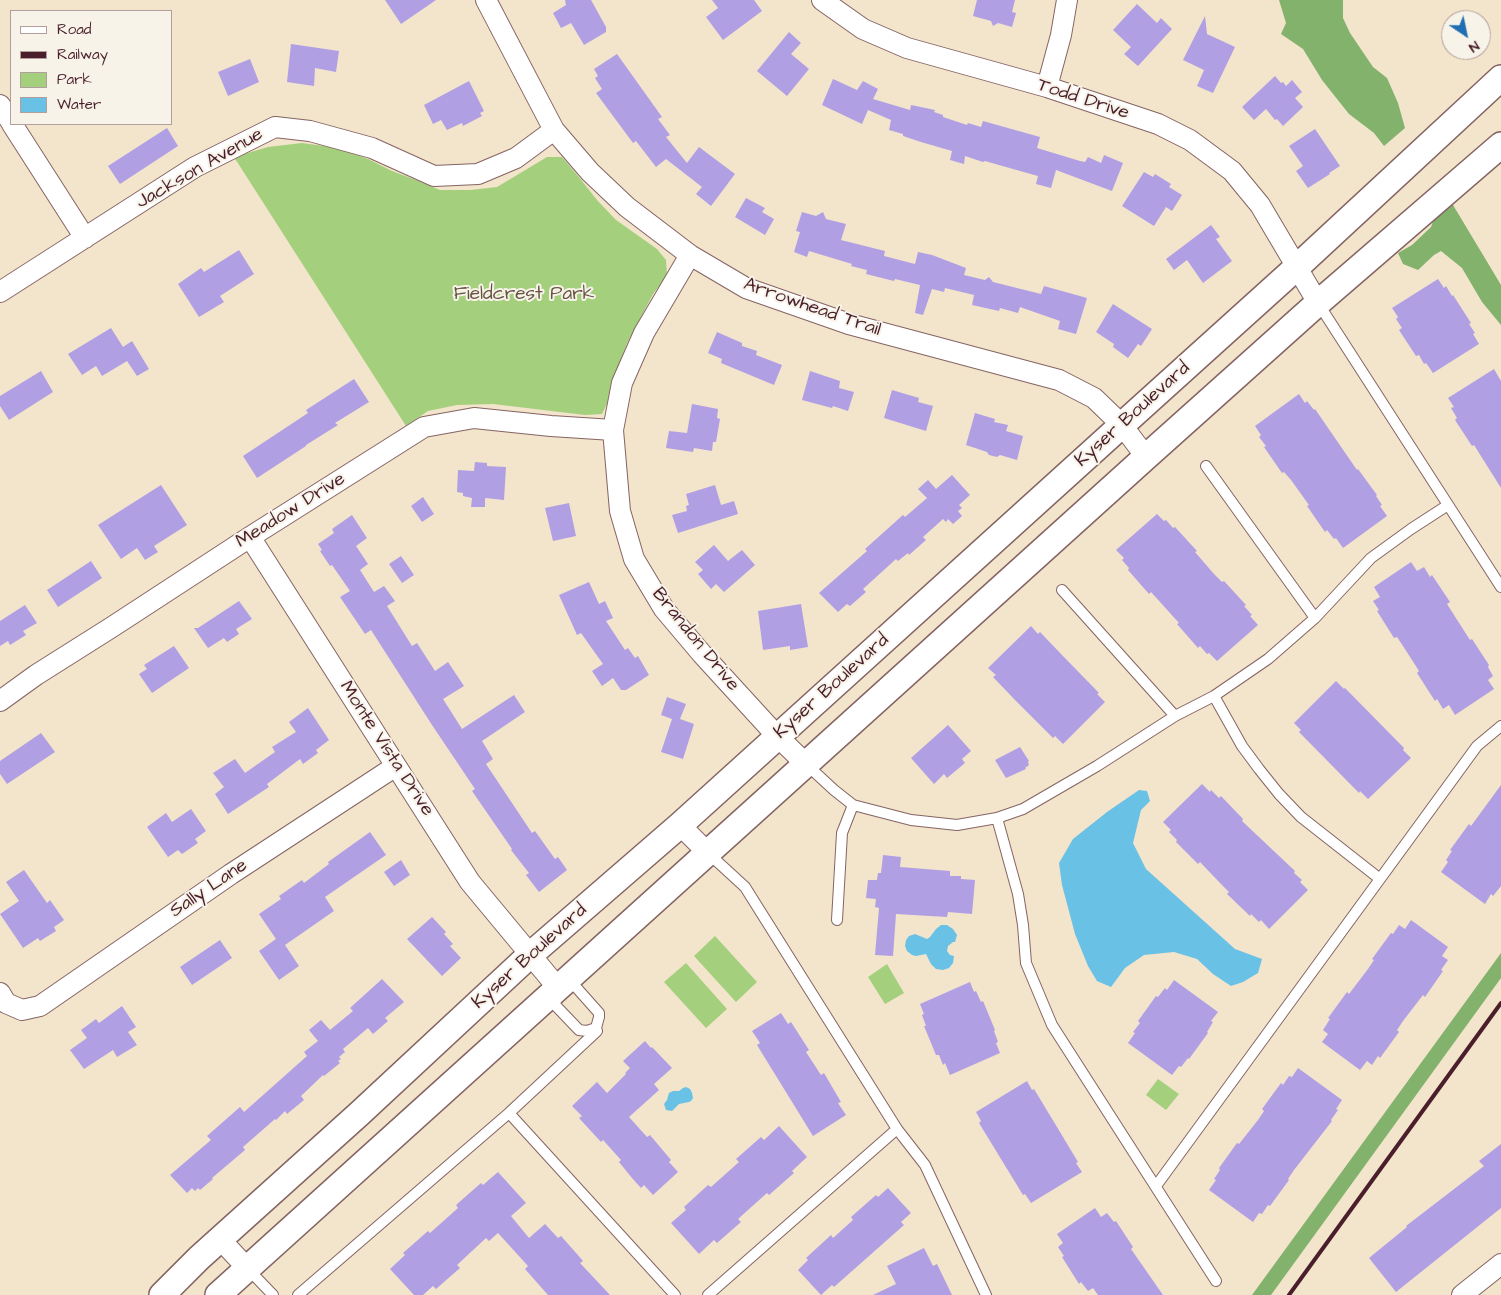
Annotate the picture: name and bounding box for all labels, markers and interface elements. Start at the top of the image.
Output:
legend [10,10,172,125]
north arrow [1441,10,1491,60]
text: Road [57,19,91,40]
text: N [1465,36,1483,57]
text: Railway [57,44,108,65]
text: Park [57,69,92,90]
street label: Todd Drive [1034,74,1132,126]
text: Water [57,94,101,115]
street label: Jackson Avenue [133,124,267,214]
street label: Arrowhead Trail [740,274,884,342]
park label: Fieldcrest Park [454,284,594,306]
street label: Kyser Boulevard [1071,357,1195,473]
street label: Meadow Drive [232,468,350,554]
street label: Brandon Drive [646,584,744,696]
street label: Kyser Boulevard [770,629,894,745]
street label: Monte Vista Drive [334,677,438,821]
street label: Sally Lane [166,855,252,923]
street label: Kyser Boulevard [468,899,592,1015]

